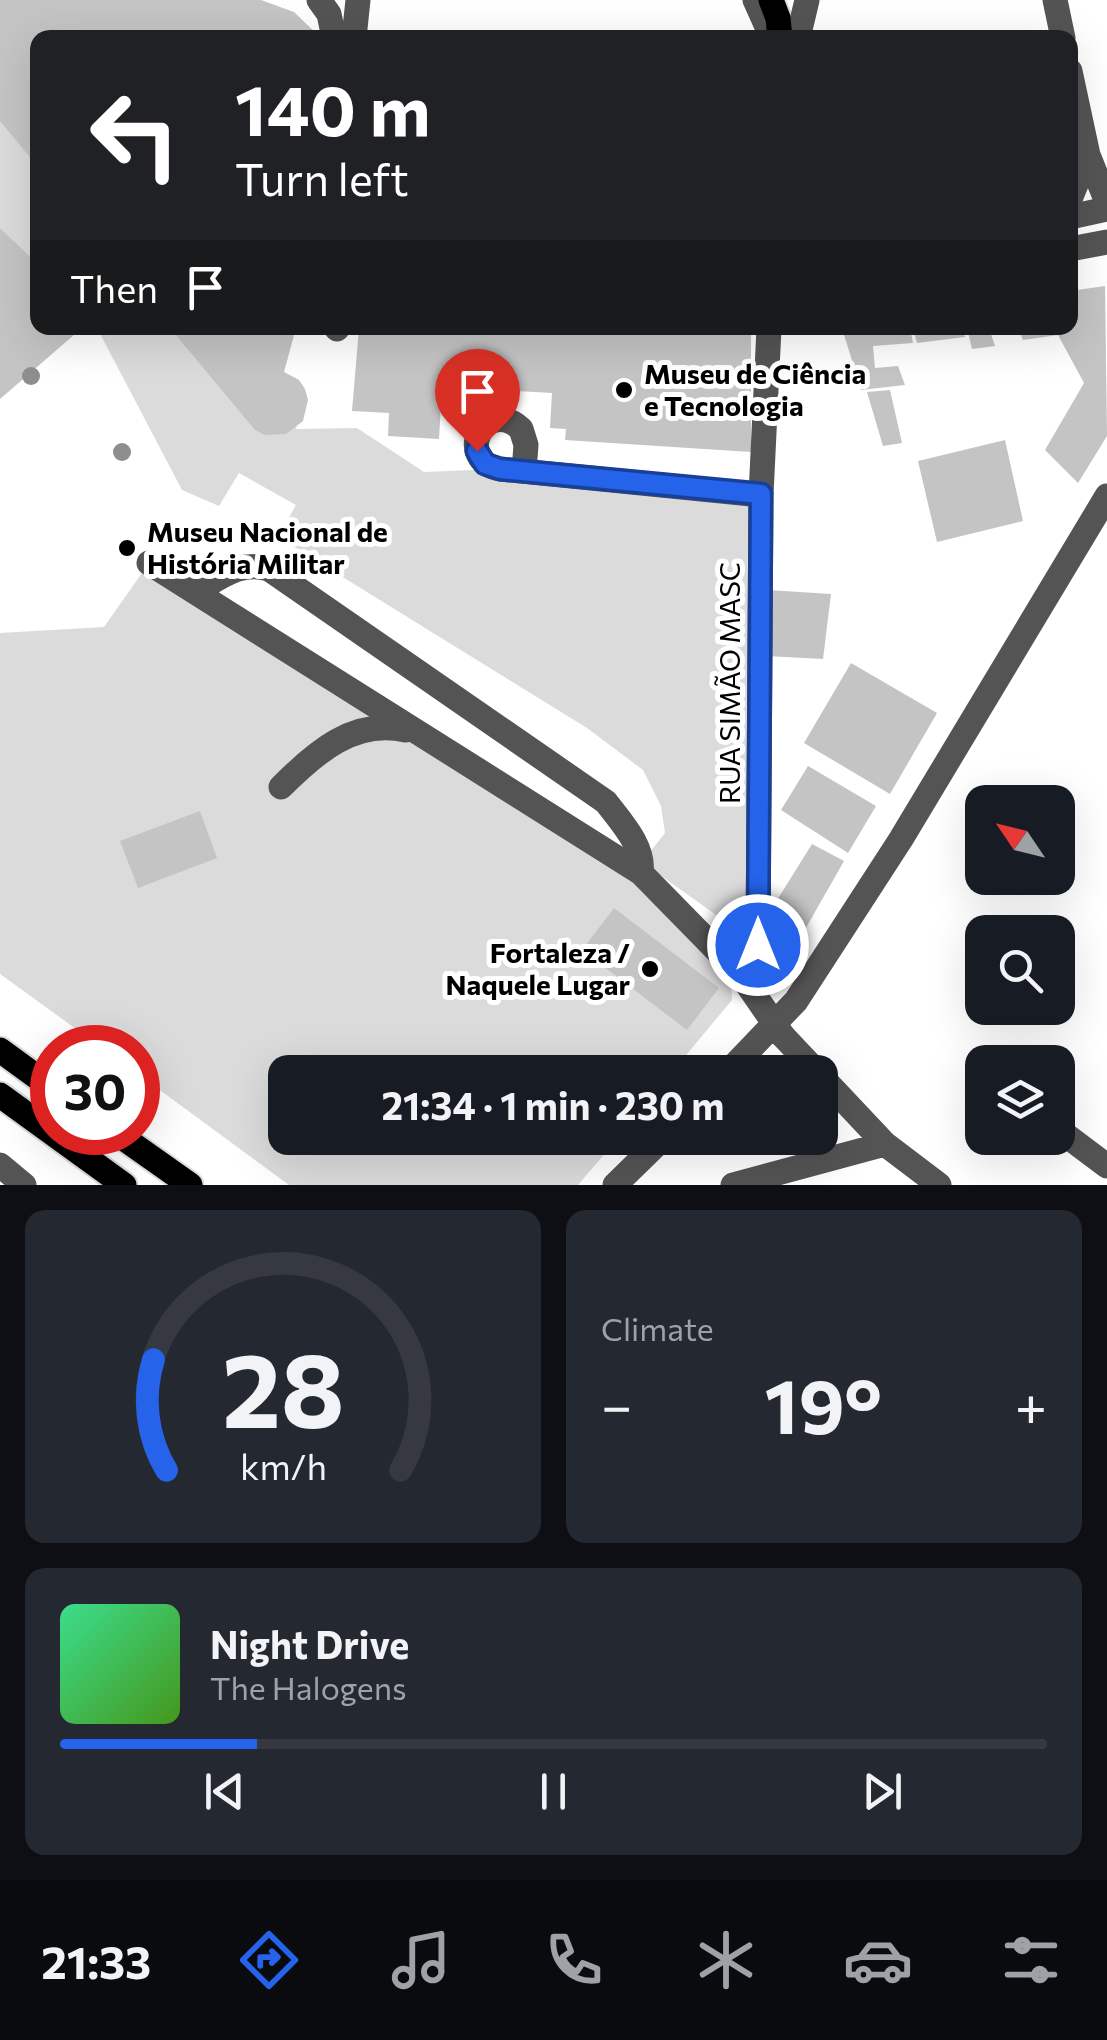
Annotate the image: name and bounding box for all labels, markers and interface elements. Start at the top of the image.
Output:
text: 140 m [235,65,431,150]
icon: left [70,70,200,200]
text: Turn left [235,150,409,205]
icon: arrive [178,260,233,315]
text: Then [70,264,158,311]
pin [435,349,520,452]
place label: Museu de Ciência e Tecnologia [644,356,866,422]
icon: arrive [450,364,505,419]
marker: Museu de Ciência e Tecnologia [613,379,635,401]
place label: Museu Nacional de História Militar [147,514,388,580]
marker: Museu Nacional de História Militar [116,537,138,559]
street label: RUA SIMÃO MASC [712,562,746,804]
north arrow [965,785,1075,895]
map controls [965,785,1075,1155]
position arrow [706,893,810,997]
button: search [965,915,1075,1025]
place label: Fortaleza / Naquele Lugar [446,935,630,1001]
marker: Fortaleza / Naquele Lugar [639,958,661,980]
speed limit sign: 30 [30,1025,160,1155]
button: layers [965,1045,1075,1155]
text: 21:34 · 1 min · 230 m [381,1081,725,1128]
text: Climate [601,1308,714,1348]
text: 28 [222,1322,344,1449]
text: 19° [765,1358,882,1449]
text: − [601,1370,632,1437]
text: + [1015,1370,1047,1437]
text: km/h [240,1444,326,1487]
text: Night Drive [210,1620,409,1667]
text: The Halogens [210,1667,407,1707]
icon: previous [197,1764,252,1819]
icon: pause [526,1764,581,1819]
icon: next [855,1764,910,1819]
icon: directions [234,1925,304,1995]
icon: music [386,1925,456,1995]
icon: phone [539,1925,609,1995]
icon: climate [691,1925,761,1995]
icon: car [843,1925,913,1995]
icon: filters [996,1925,1066,1995]
text: 21:33 [41,1933,151,1988]

